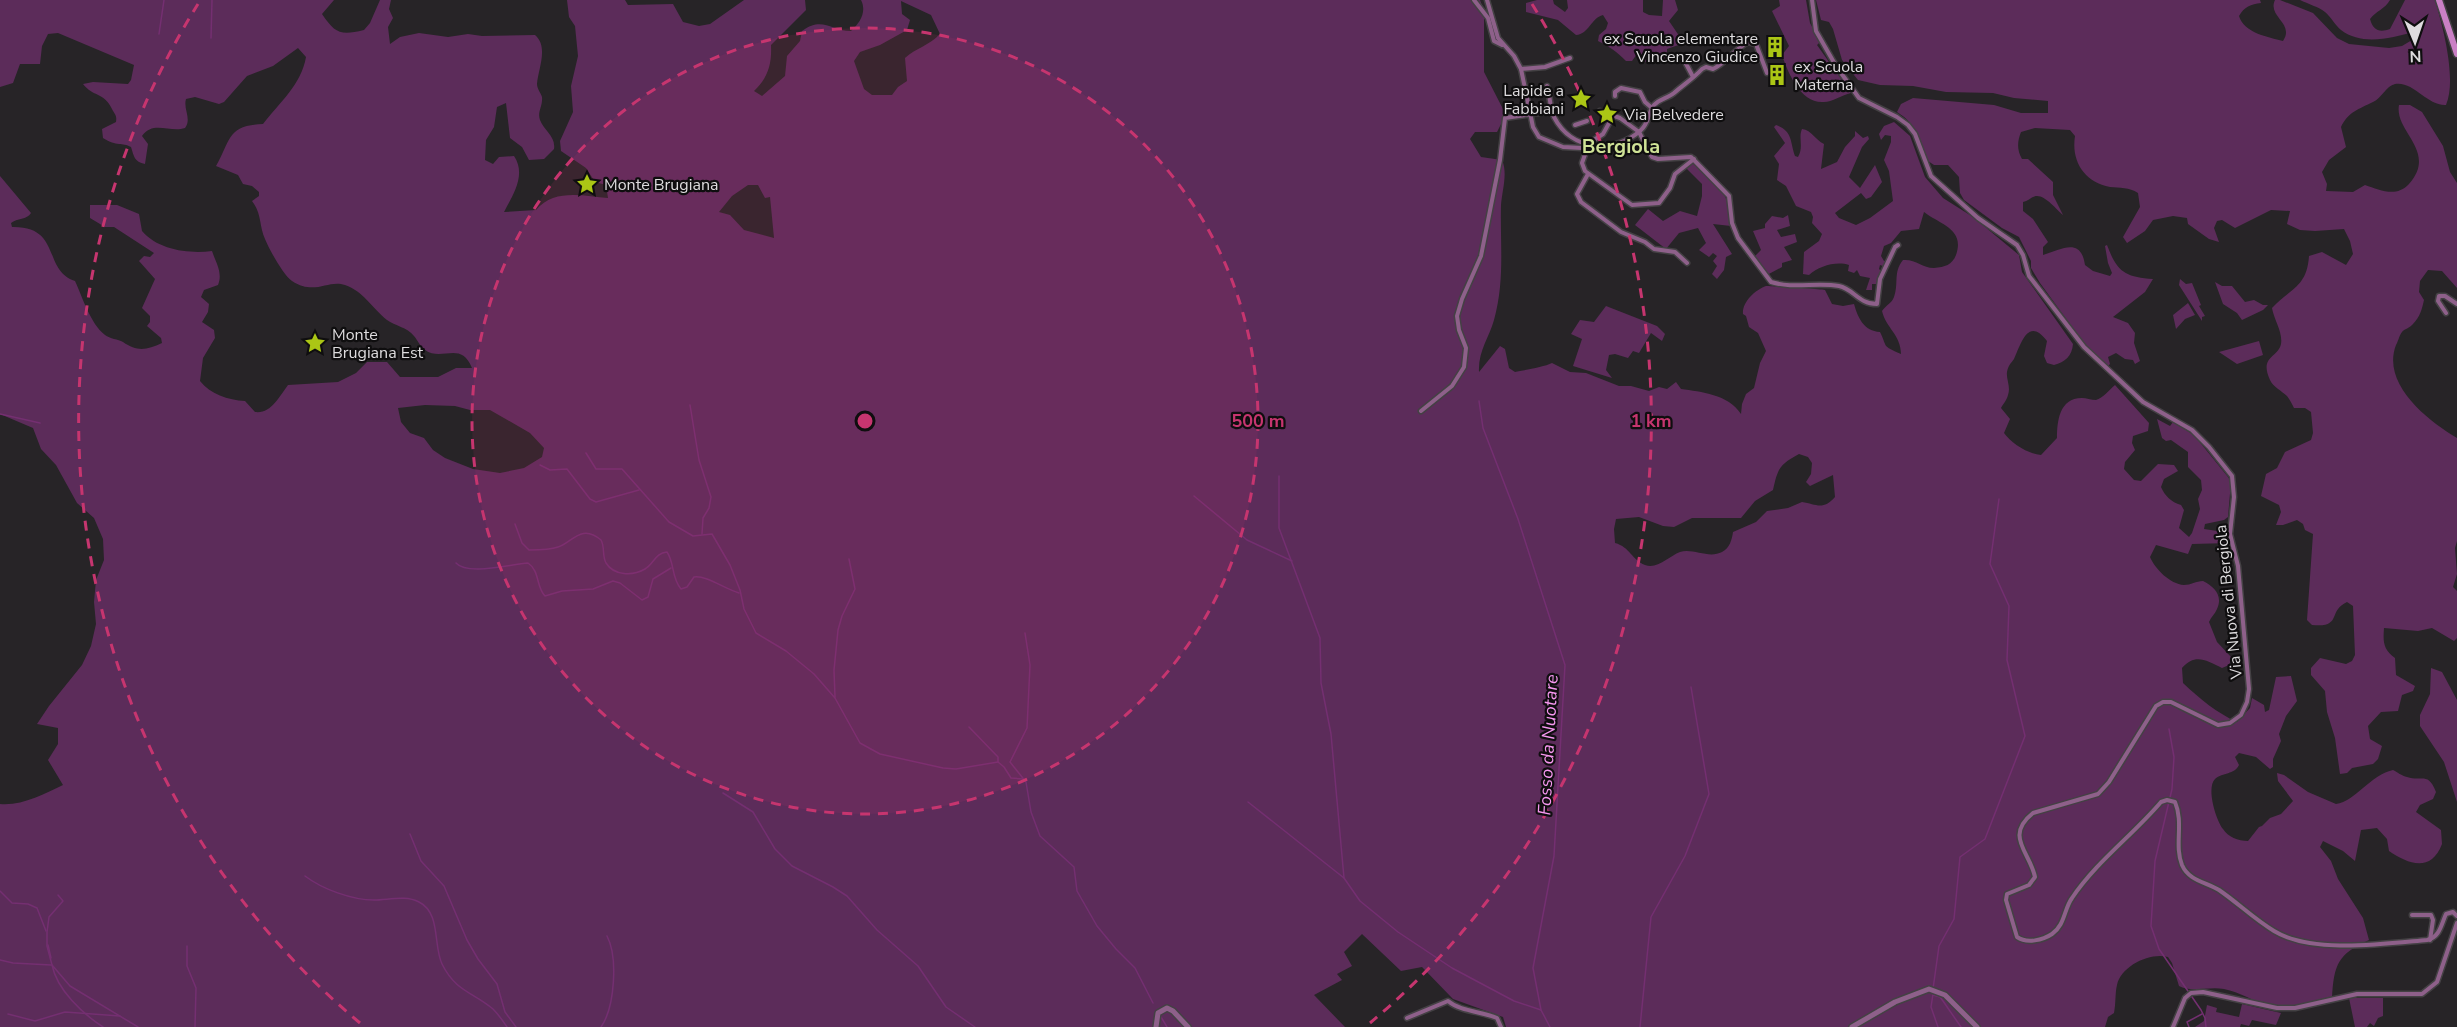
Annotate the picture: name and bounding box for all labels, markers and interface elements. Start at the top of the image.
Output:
north arrow [2385,12,2445,72]
place label: ex Scuola elementare Vincenzo Giudice [1603,28,1758,68]
building icon: ex Scuola elementare Vincenzo Giudice [1763,35,1787,59]
text: N [2409,45,2422,67]
place label: ex Scuola Materna [1794,56,1863,96]
building icon: ex Scuola Materna [1765,63,1789,87]
place label: Lapide a Fabbiani [1503,80,1564,120]
place icon: Lapide a Fabbiani [1569,87,1593,111]
place icon: Via Belvedere [1595,102,1619,126]
place label: Via Belvedere [1623,104,1724,126]
district label: Bergiola [1582,133,1660,160]
place icon: Monte Brugiana [575,172,599,196]
place label: Monte Brugiana [604,174,718,196]
place label: Monte Brugiana Est [332,324,424,364]
place icon: Monte Brugiana Est [303,331,327,355]
text: 500 m [1231,409,1285,433]
text: 1 km [1630,409,1672,433]
centre of rings [855,411,875,431]
street label: Via Nuova di Bergiola [2210,524,2248,681]
water label: Fosso da Nuotare [1532,673,1564,816]

